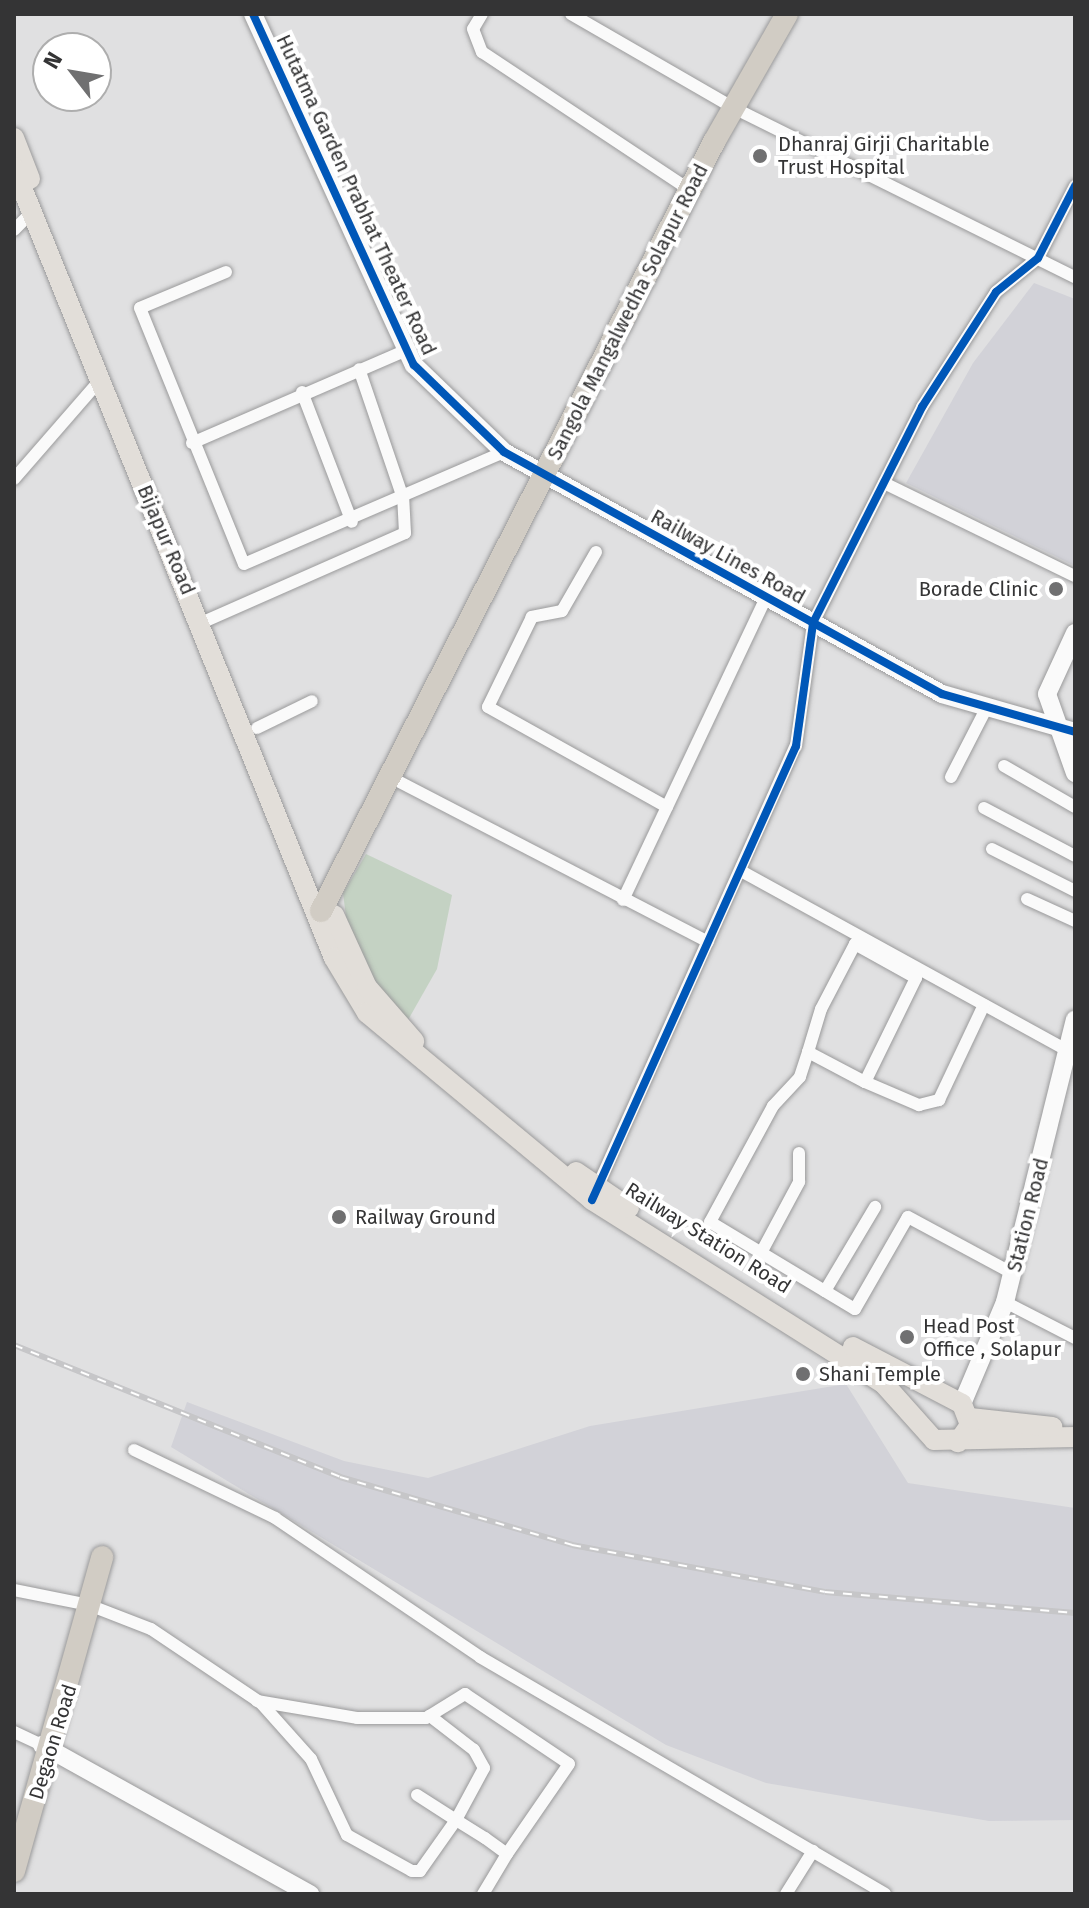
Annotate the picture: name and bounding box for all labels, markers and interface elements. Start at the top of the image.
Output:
street label: Hutatma Garden Prabhat Theater Road [271,31,441,359]
north arrow [32,32,112,112]
text: N [37,47,68,74]
place label: Dhanraj Girji Charitable Trust Hospital [778,132,990,179]
marker: Dhanraj Girji Charitable Trust Hospital [749,145,771,167]
street label: Sangola Mangalwedha Solapur Road [543,160,713,464]
street label: Bijapur Road [132,481,200,599]
street label: Railway Lines Road [646,505,810,609]
place label: Borade Clinic [919,577,1038,601]
marker: Borade Clinic [1045,578,1067,600]
street label: Station Road [1002,1156,1054,1274]
street label: Railway Station Road [621,1177,795,1299]
place label: Railway Ground [355,1205,496,1229]
marker: Railway Ground [330,1208,348,1226]
place label: Head Post Office , Solapur [923,1314,1061,1361]
marker: Head Post Office , Solapur [898,1328,916,1346]
place label: Shani Temple [819,1362,941,1386]
marker: Shani Temple [794,1365,812,1383]
street label: Degaon Road [24,1681,82,1803]

